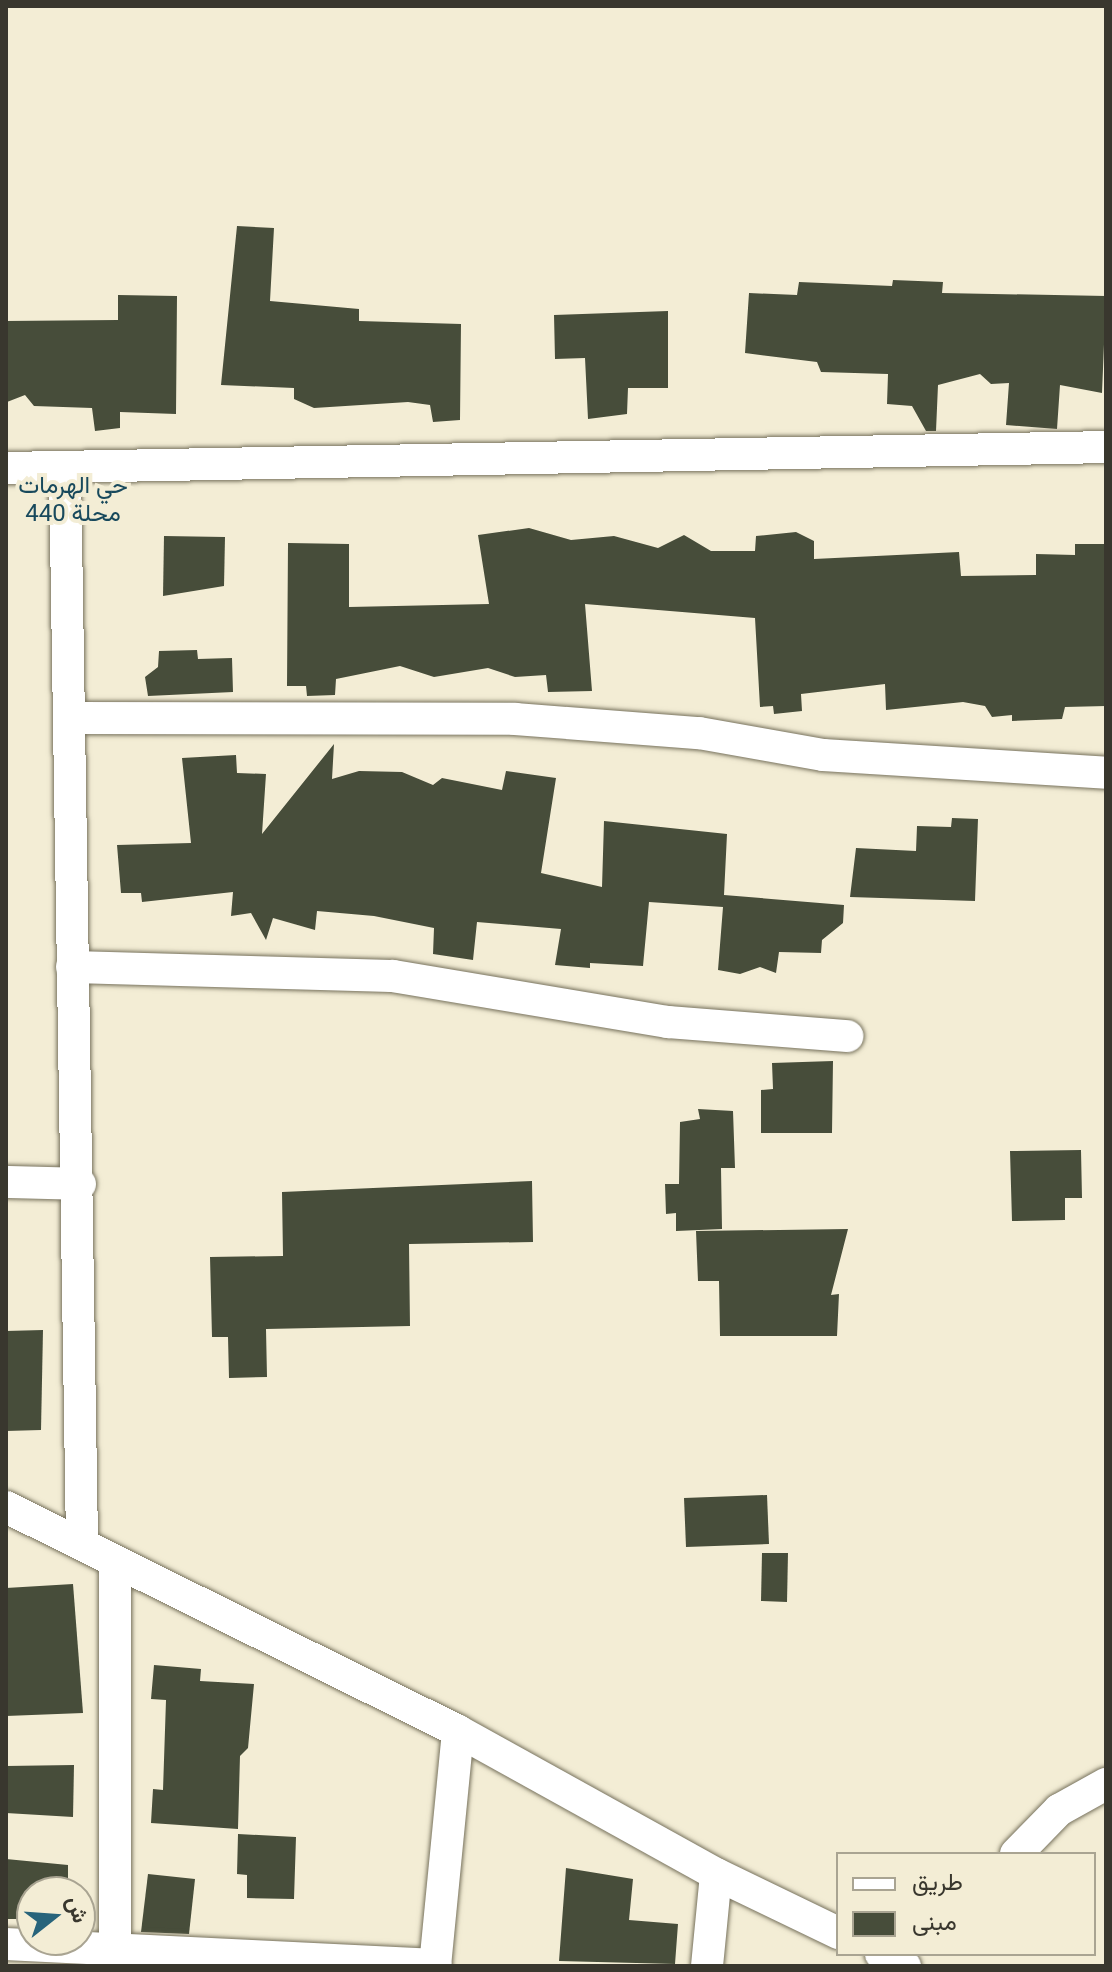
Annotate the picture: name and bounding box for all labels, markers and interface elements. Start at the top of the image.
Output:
district label: حي الهرمات محلة 440 [18,472,128,528]
legend [836,1852,1096,1956]
text: طريق [912,1868,963,1896]
north arrow [16,1876,96,1956]
text: ش [62,1893,93,1926]
text: مبنى [912,1908,957,1936]

